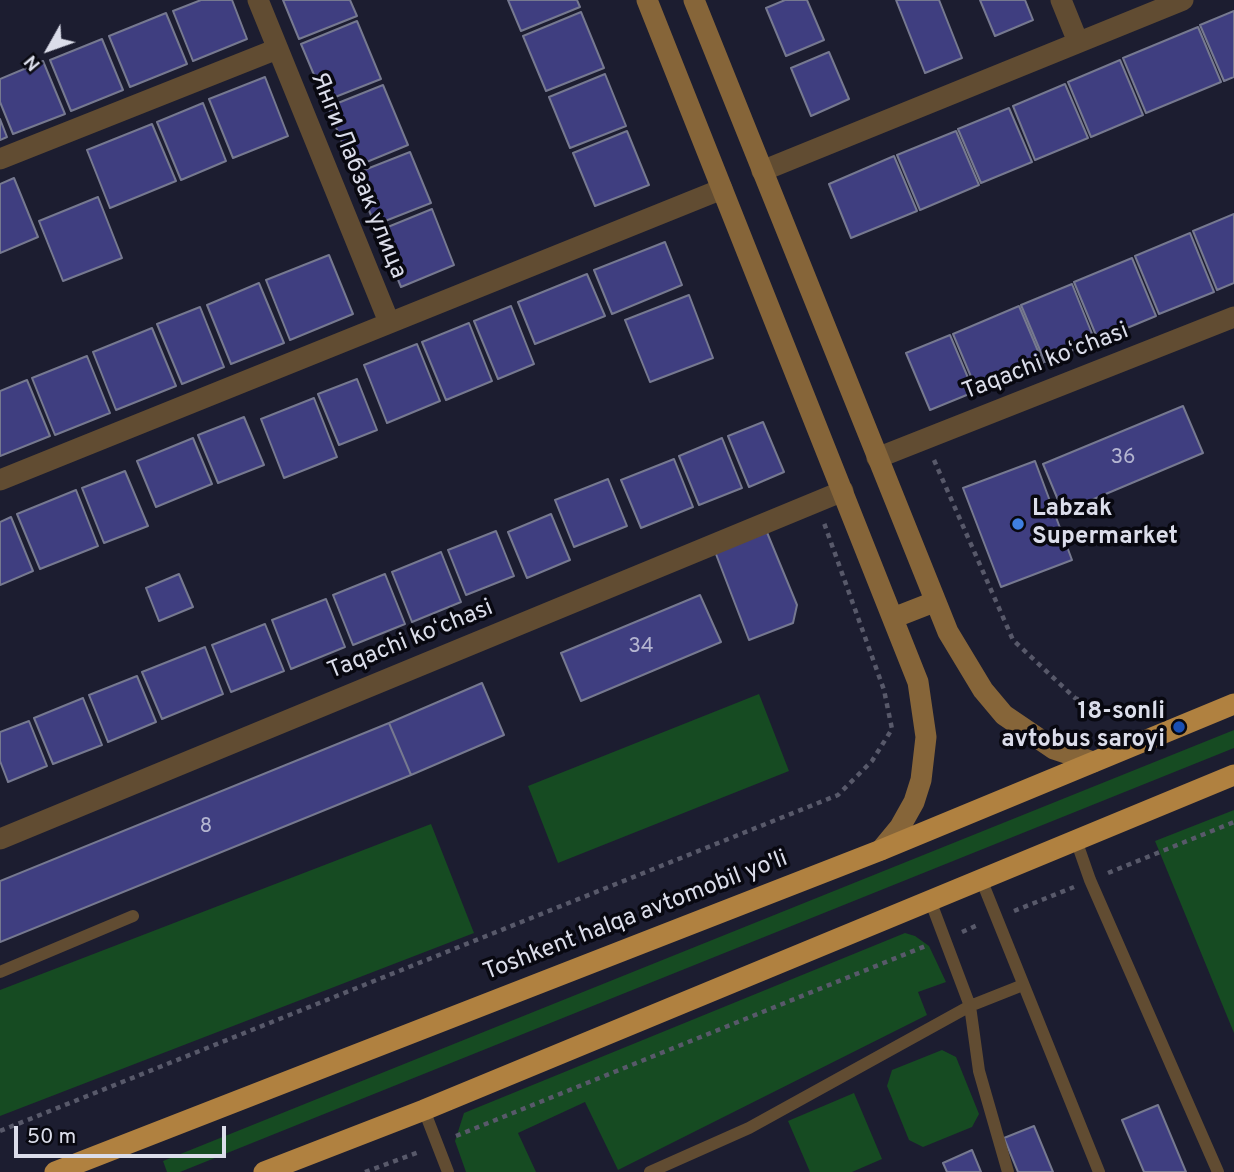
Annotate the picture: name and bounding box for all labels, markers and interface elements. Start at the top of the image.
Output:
north arrow [14,14,84,84]
text: N [19,50,46,75]
street label: Янги Лабзак улица [302,69,412,283]
street label: Taqachi koʻchasi [959,318,1133,408]
house number: 36 [1110,446,1136,472]
place label: Labzak Supermarket [1032,496,1178,552]
marker: Labzak Supermarket [1010,516,1026,532]
street label: Taqachi koʻchasi [324,595,498,687]
house number: 34 [628,635,654,661]
place label: 18-sonli avtobus saroyi [1001,699,1165,755]
marker: 18-sonli avtobus saroyi [1171,719,1187,735]
house number: 8 [200,815,212,841]
street label: Toshkent halqa avtomobil yo'li [480,846,792,988]
scale bar [18,1112,229,1156]
text: 50 m [27,1124,76,1151]

